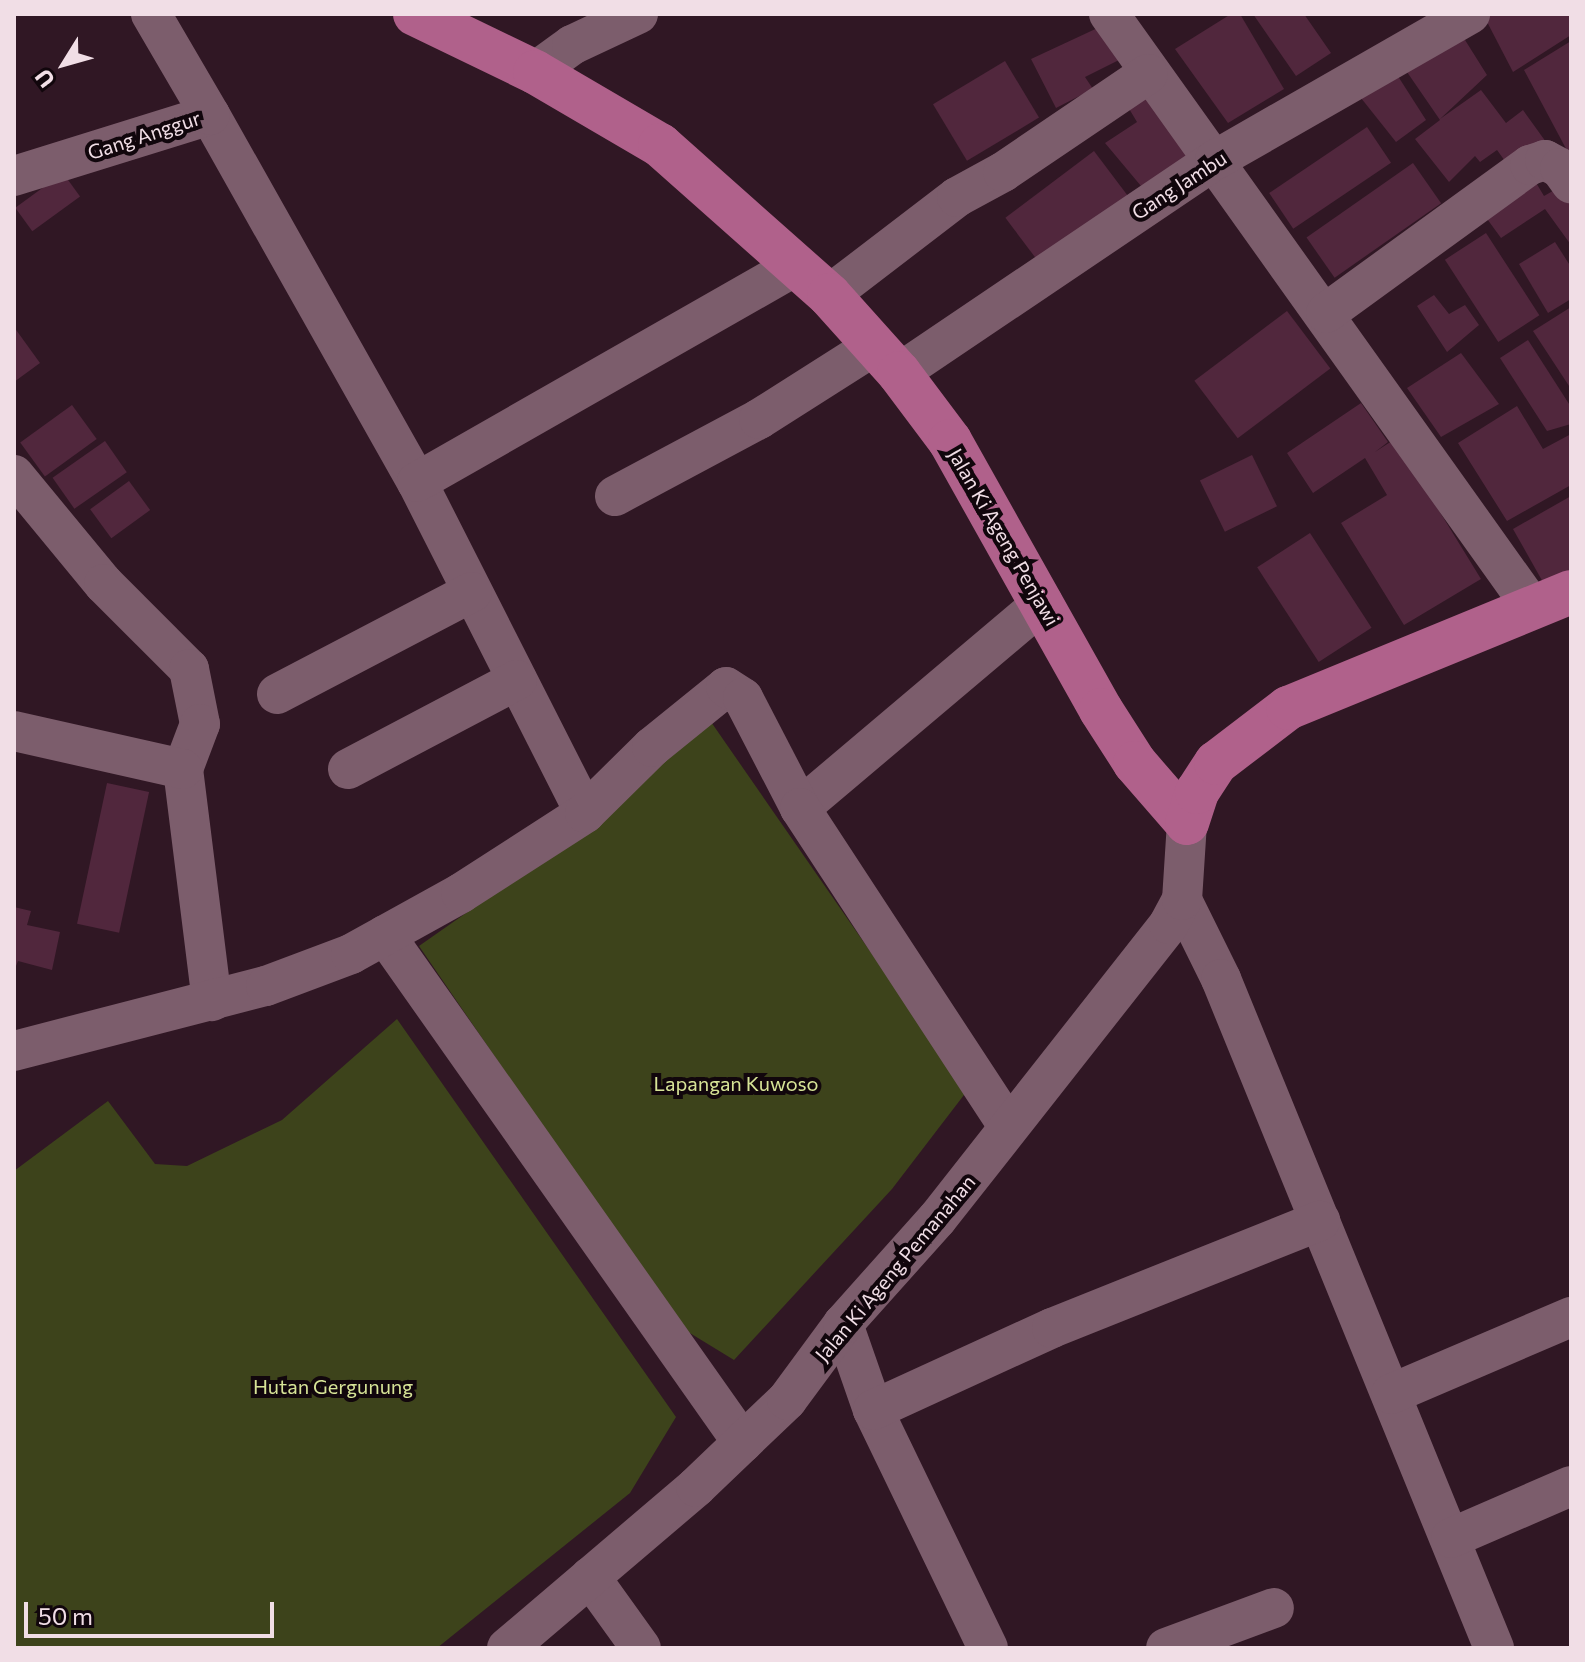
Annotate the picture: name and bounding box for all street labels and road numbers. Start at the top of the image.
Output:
street label: Gang Anggur [84,105,204,165]
street label: Gang Jambu [1127,146,1231,224]
street label: Jalan Ki Ageng Penjawi [943,444,1065,630]
street label: Jalan Ki Ageng Pemanahan [810,1170,980,1366]

